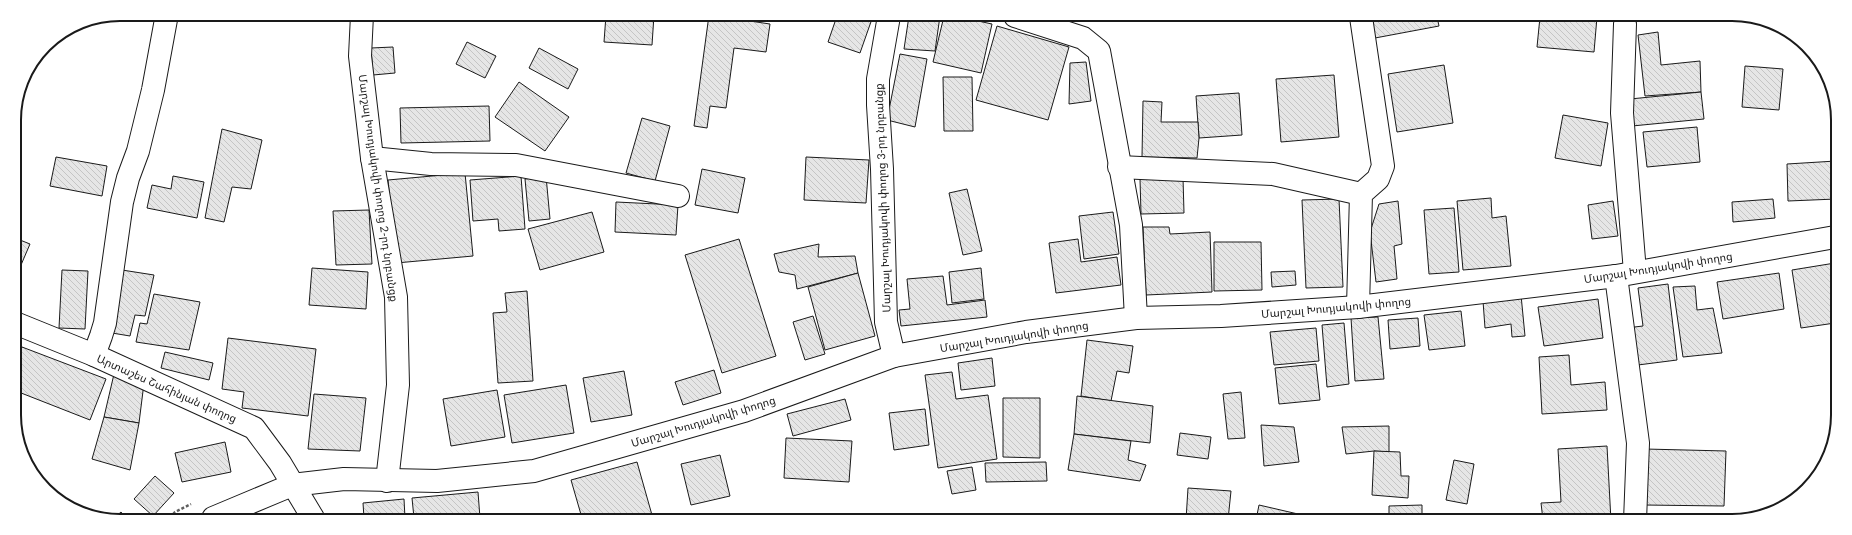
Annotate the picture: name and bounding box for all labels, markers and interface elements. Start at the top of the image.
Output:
street label: Մարշալ Խուդյակովի փողոց 2-րդ նրբանցք [356,73,401,303]
street label: Մարշալ Խուդյակովի փողոց 3-րդ նրբանցք [871,83,894,313]
street label: Մարշալ Խուդյակովի փողոց [1583,249,1733,286]
street label: Մարշալ Խուդյակովի փողոց [1261,294,1412,321]
street label: Մարշալ Խուդյակովի փողոց [939,318,1089,355]
street label: Արտաշես Շահինյան փողոց [95,351,239,426]
street label: Մարշալ Խուդյակովի փողոց [629,393,777,450]

